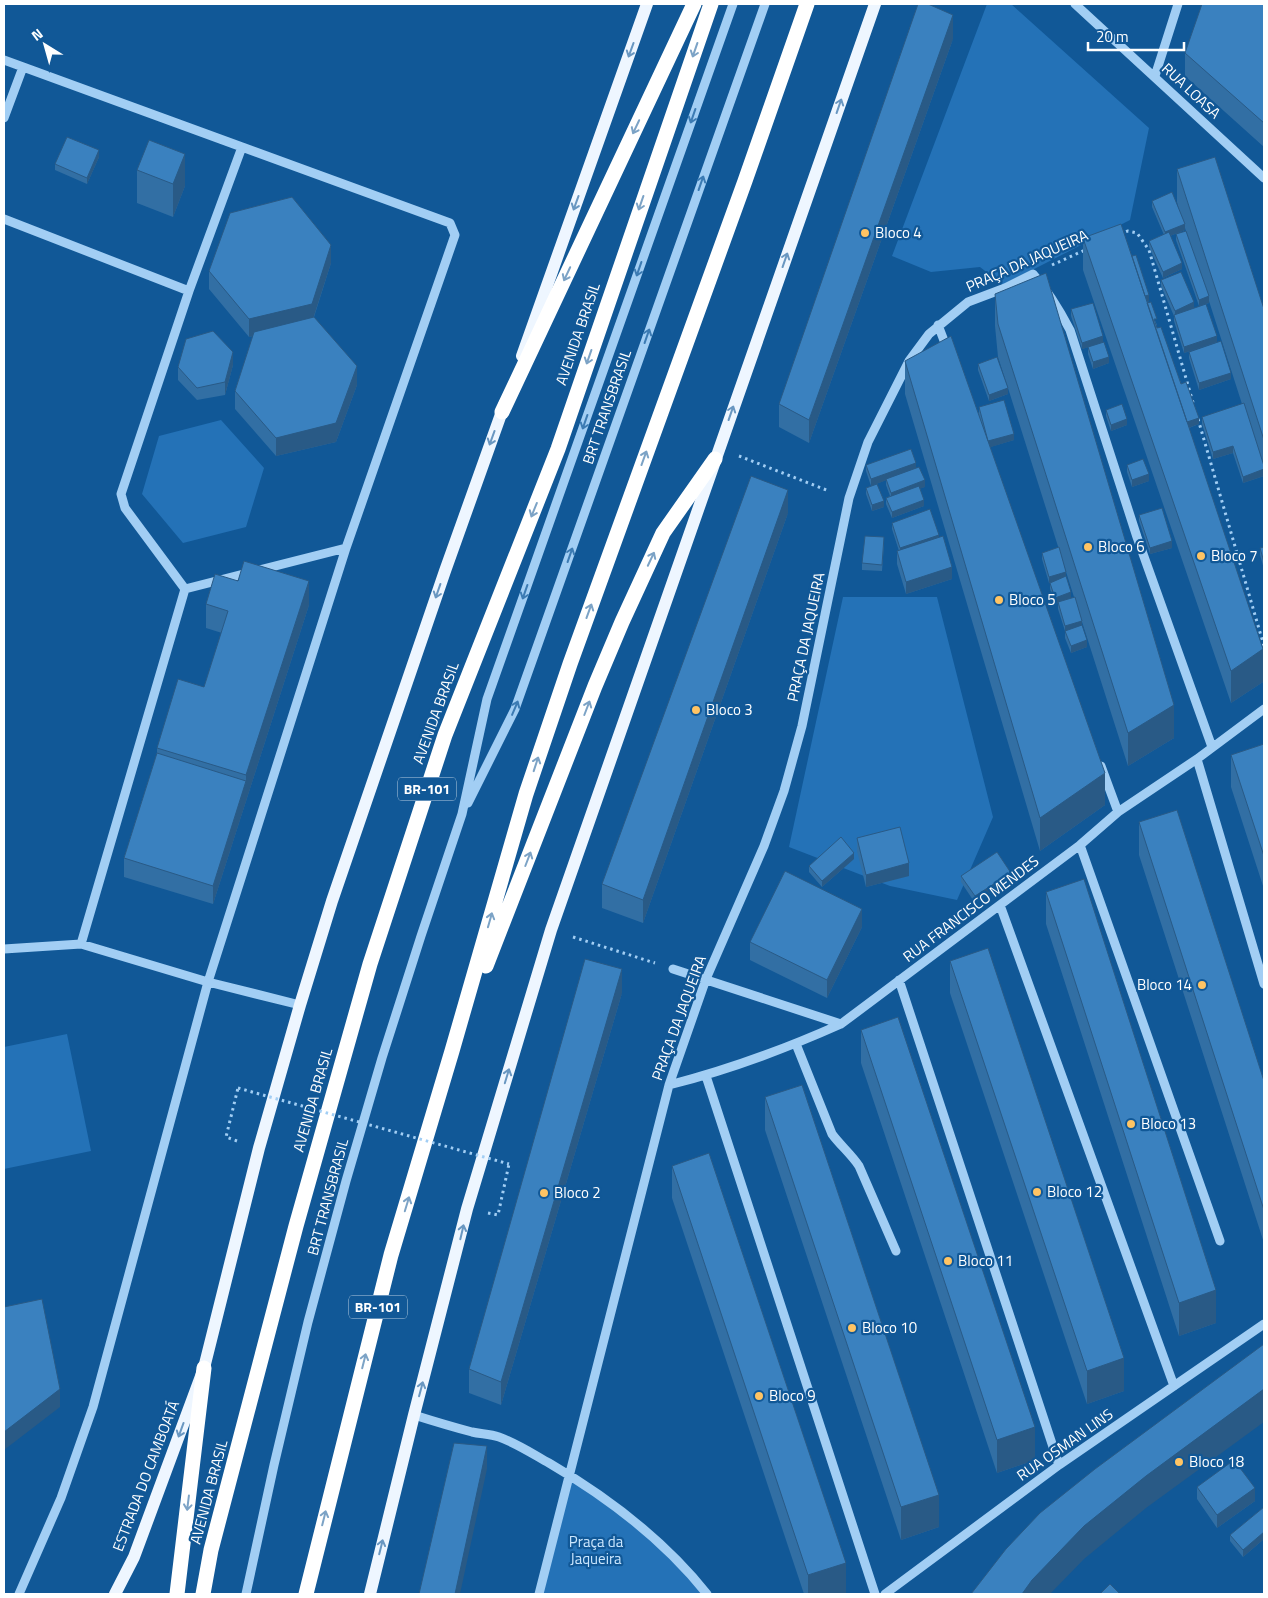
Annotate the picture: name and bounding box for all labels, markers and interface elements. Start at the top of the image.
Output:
north arrow [20,20,70,70]
scale bar [1088,20,1184,52]
text: N [27,23,47,46]
text: 20 m [1096,25,1129,48]
one-way arrow [626,41,635,57]
one-way arrow [690,41,699,57]
street label: RUA LOASA [1157,57,1226,124]
one-way arrow [835,99,844,115]
one-way arrow [688,107,697,123]
one-way arrow [631,119,641,134]
one-way arrow [697,175,706,191]
one-way arrow [571,194,580,210]
one-way arrow [636,195,646,211]
place label: Bloco 4 [875,221,922,244]
street label: PRAÇA DA JAQUEIRA [962,223,1092,298]
marker: Bloco 4 [859,227,871,239]
one-way arrow [781,253,790,268]
one-way arrow [634,261,643,276]
one-way arrow [562,266,571,281]
street label: AVENIDA BRASIL [549,279,606,388]
one-way arrow [643,328,652,344]
street label: BRT TRANSBRASIL [576,346,637,467]
one-way arrow [584,349,593,364]
one-way arrow [727,406,736,421]
one-way arrow [580,414,589,429]
one-way arrow [487,430,496,445]
one-way arrow [640,451,649,466]
one-way arrow [529,502,538,517]
place label: Bloco 6 [1098,535,1145,558]
marker: Bloco 6 [1082,541,1094,553]
place label: Bloco 7 [1211,544,1258,567]
one-way arrow [565,547,575,563]
marker: Bloco 7 [1195,550,1207,562]
one-way arrow [646,551,656,566]
street label: PRAÇA DA JAQUEIRA [781,570,830,704]
one-way arrow [433,583,442,599]
one-way arrow [520,584,529,599]
place label: Bloco 5 [1009,588,1056,611]
marker: Bloco 5 [993,594,1005,606]
one-way arrow [585,603,594,619]
street label: AVENIDA BRASIL [406,658,465,767]
place label: Bloco 3 [706,698,753,721]
one-way arrow [510,701,520,716]
one-way arrow [583,701,592,716]
marker: Bloco 3 [690,704,702,716]
one-way arrow [532,757,541,773]
road number: BR-101 [398,778,456,801]
street label: RUA FRANCISCO MENDES [898,850,1044,968]
one-way arrow [524,852,533,867]
one-way arrow [486,913,495,929]
street label: PRAÇA DA JAQUEIRA [645,952,712,1084]
place label: Bloco 14 [1137,973,1192,996]
marker: Bloco 14 [1196,979,1208,991]
street label: AVENIDA BRASIL [287,1045,338,1155]
one-way arrow [503,1068,513,1084]
place label: Bloco 13 [1141,1112,1196,1135]
marker: Bloco 13 [1125,1118,1137,1130]
street label: BRT TRANSBRASIL [301,1136,354,1258]
place label: Bloco 12 [1047,1180,1102,1203]
place label: Bloco 2 [554,1181,601,1204]
marker: Bloco 12 [1031,1186,1043,1198]
marker: Bloco 2 [538,1187,550,1199]
one-way arrow [402,1196,412,1212]
one-way arrow [458,1225,467,1241]
place label: Bloco 11 [958,1249,1013,1272]
marker: Bloco 11 [942,1255,954,1267]
road number: BR-101 [349,1295,407,1318]
place label: Bloco 10 [862,1316,917,1339]
marker: Bloco 10 [846,1322,858,1334]
one-way arrow [360,1353,370,1369]
one-way arrow [416,1382,426,1398]
place label: Bloco 9 [769,1384,816,1407]
marker: Bloco 9 [753,1390,765,1402]
street label: ESTRADA DO CAMBOATÁ [106,1397,185,1555]
street label: RUA OSMAN LINS [1012,1403,1118,1486]
one-way arrow [176,1421,185,1437]
street label: AVENIDA BRASIL [184,1437,234,1547]
place label: Bloco 18 [1189,1450,1244,1473]
marker: Bloco 18 [1173,1456,1185,1468]
one-way arrow [183,1495,193,1511]
one-way arrow [320,1510,330,1526]
park label: Praça da Jaqueira [569,1530,624,1570]
one-way arrow [377,1539,386,1555]

